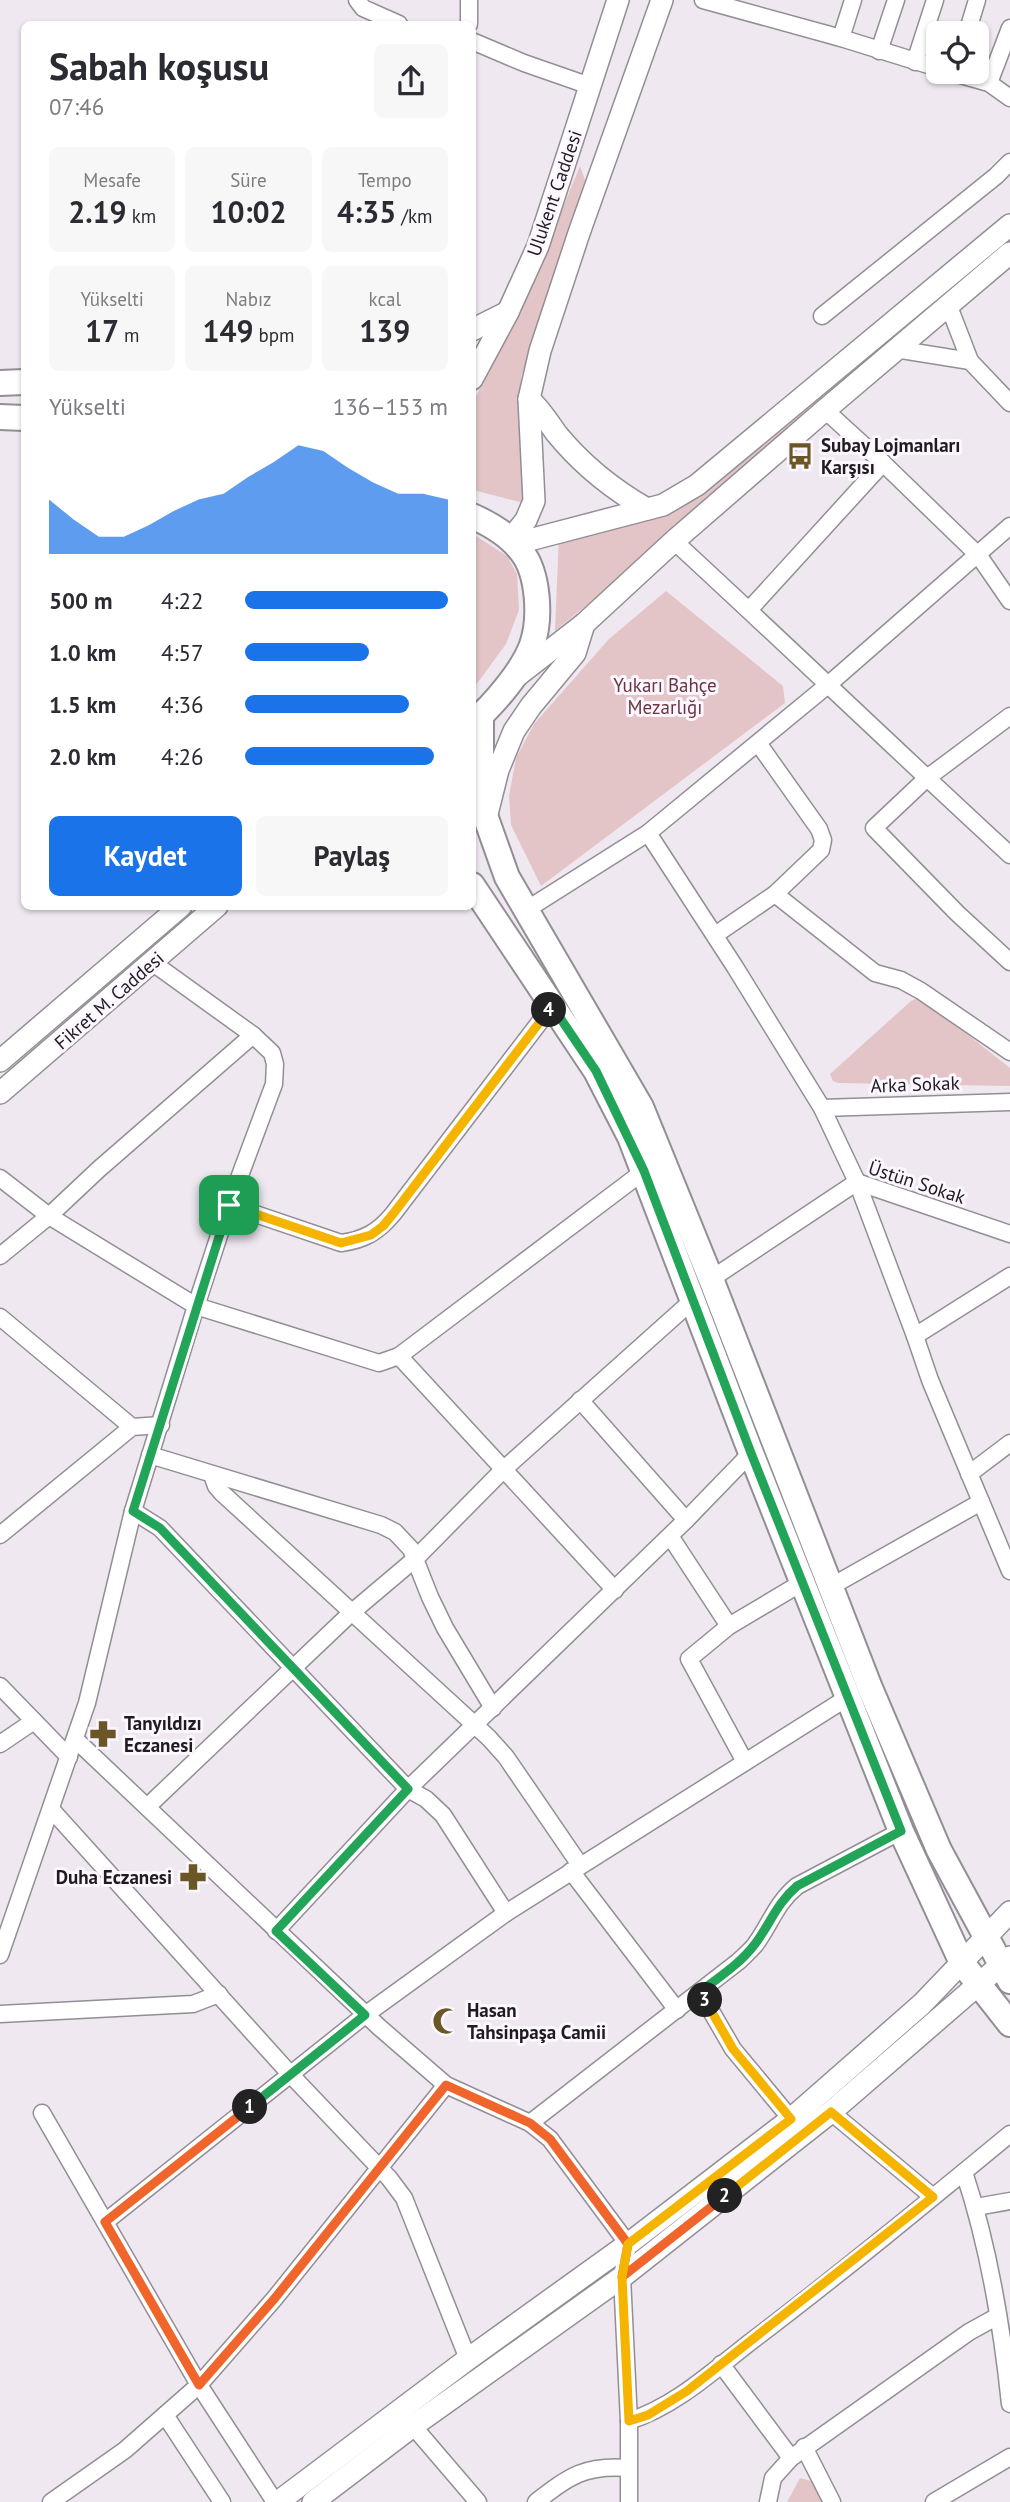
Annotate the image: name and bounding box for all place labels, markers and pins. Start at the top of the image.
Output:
place label: Subay Lojmanları Karşısı [821,433,960,479]
bus stop icon: Subay Lojmanları Karşısı [785,441,815,471]
pin: 4 [532,992,566,1028]
pin [199,1175,259,1235]
place label: Tanyıldızı Eczanesi [124,1711,202,1757]
pharmacy icon: Tanyıldızı Eczanesi [88,1719,118,1749]
pharmacy icon: Duha Eczanesi [178,1862,208,1892]
place label: Duha Eczanesi [56,1865,172,1889]
pin: 3 [688,1982,722,2018]
place label: Hasan Tahsinpaşa Camii [467,1998,606,2044]
mosque icon: Hasan Tahsinpaşa Camii [431,2006,461,2036]
pin: 1 [232,2090,268,2124]
pin: 2 [708,2178,742,2214]

